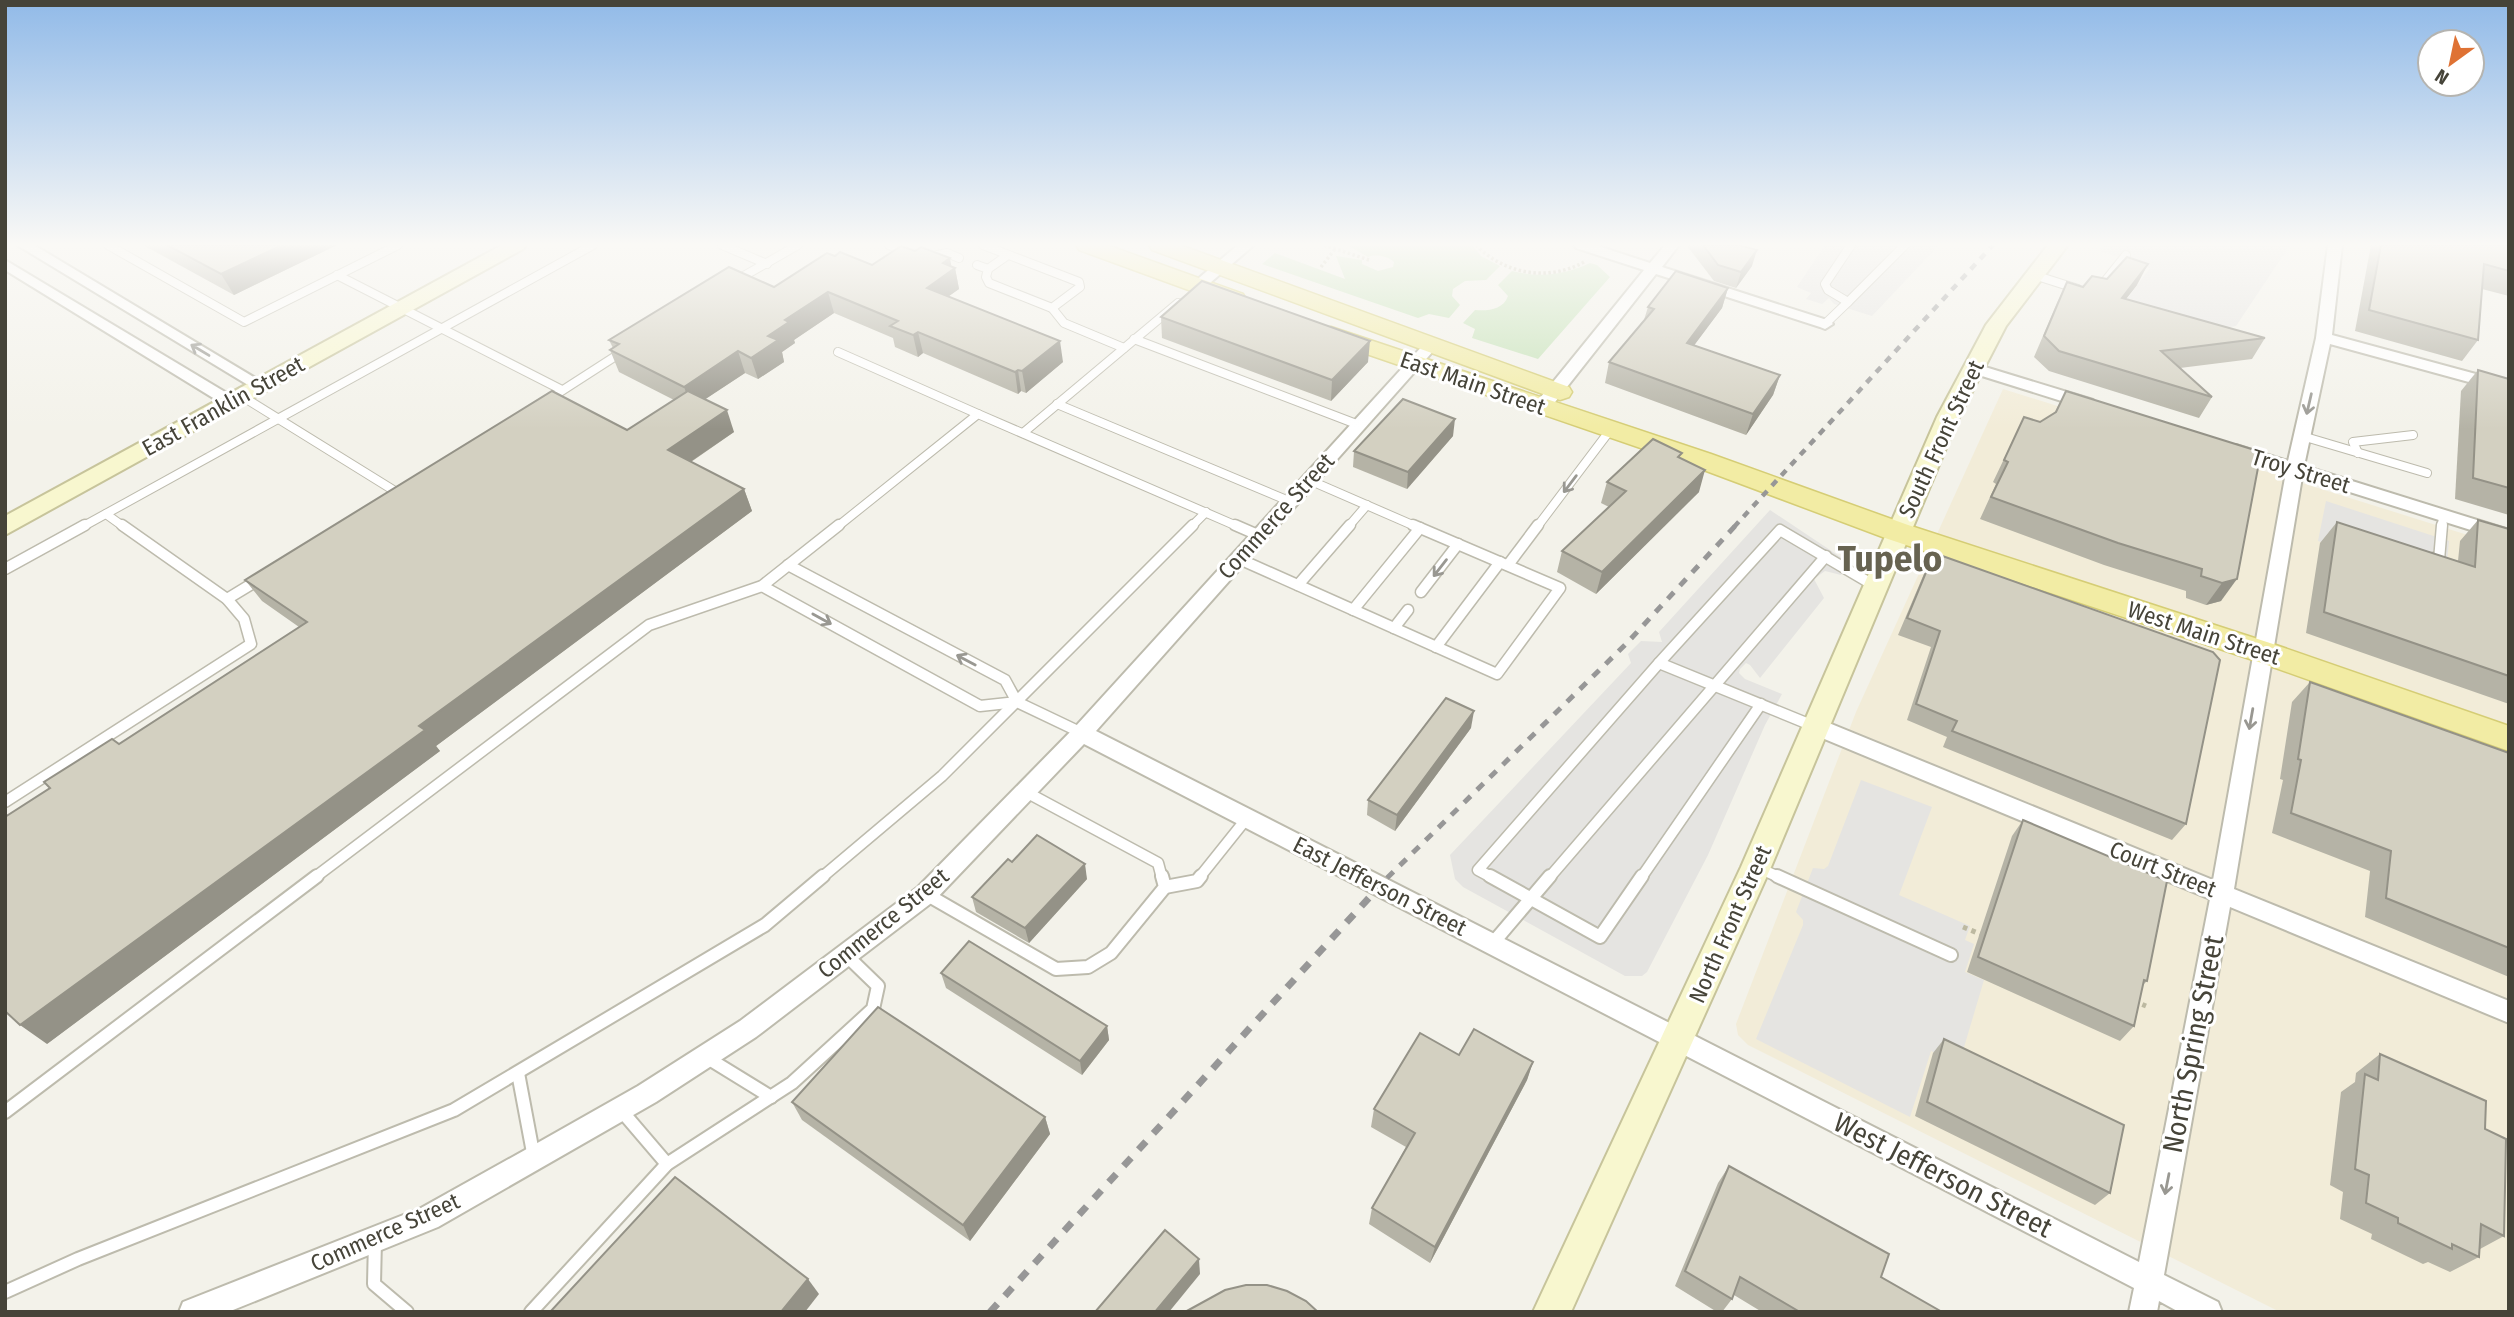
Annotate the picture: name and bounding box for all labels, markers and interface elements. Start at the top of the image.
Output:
north arrow [2416,28,2486,98]
text: N [2431,64,2453,90]
one-way arrow [191,343,211,357]
street label: East Main Street [1397,345,1550,421]
street label: East Franklin Street [137,350,309,462]
street label: South Front Street [1892,355,1990,522]
one-way arrow [2302,392,2316,415]
street label: Troy Street [2248,443,2354,499]
street label: Commerce Street [1212,447,1340,585]
one-way arrow [1562,474,1577,492]
district label: Tupelo [1838,536,1942,581]
one-way arrow [1432,559,1447,577]
street label: West Main Street [2124,595,2284,671]
one-way arrow [811,612,831,626]
one-way arrow [957,652,977,666]
one-way arrow [2244,708,2257,730]
street label: East Jefferson Street [1289,830,1472,942]
street label: Court Street [2105,835,2221,903]
street label: North Front Street [1683,840,1777,1007]
street label: Commerce Street [812,861,954,984]
street label: North Spring Street [2156,932,2230,1156]
street label: West Jefferson Street [1828,1106,2058,1245]
one-way arrow [2160,1172,2173,1195]
street label: Commerce Street [306,1186,464,1277]

